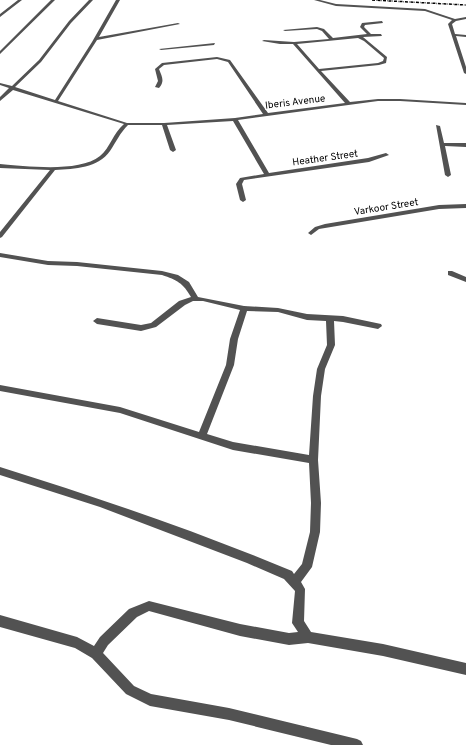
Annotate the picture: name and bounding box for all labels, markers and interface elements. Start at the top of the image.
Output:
street label: Iberis Avenue [264,92,326,113]
street label: Heather Street [292,147,359,170]
street label: Varkoor Street [353,196,420,219]

